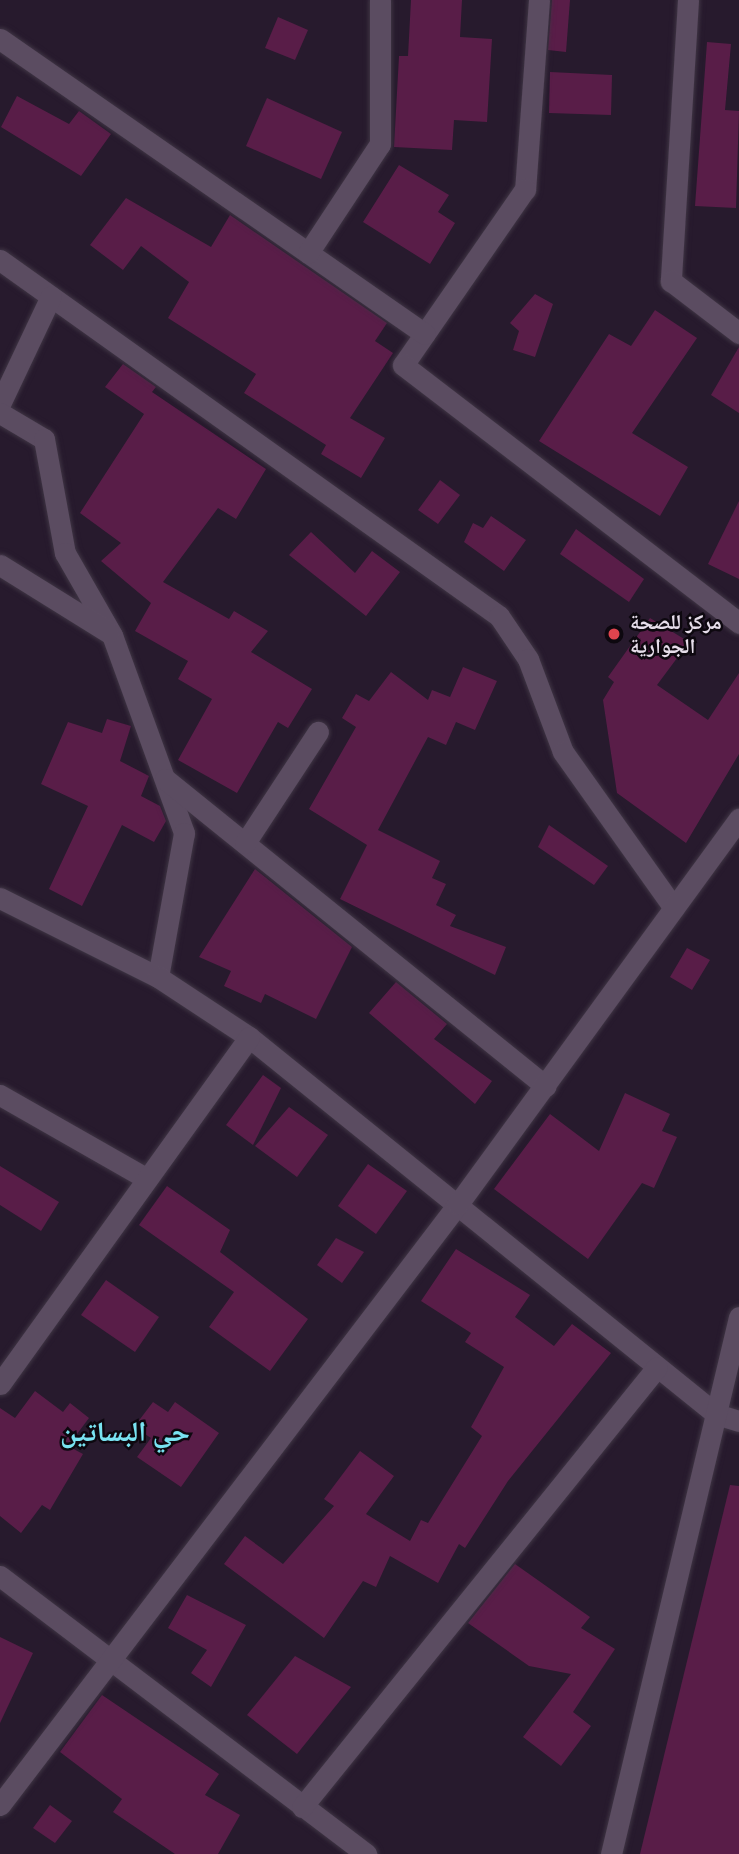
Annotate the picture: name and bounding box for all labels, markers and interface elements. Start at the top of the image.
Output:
place label: مركز للصحة الجوارية [630,609,722,659]
marker: مركز للصحة الجوارية [604,624,624,644]
district label: حي البساتين [60,1414,190,1448]

